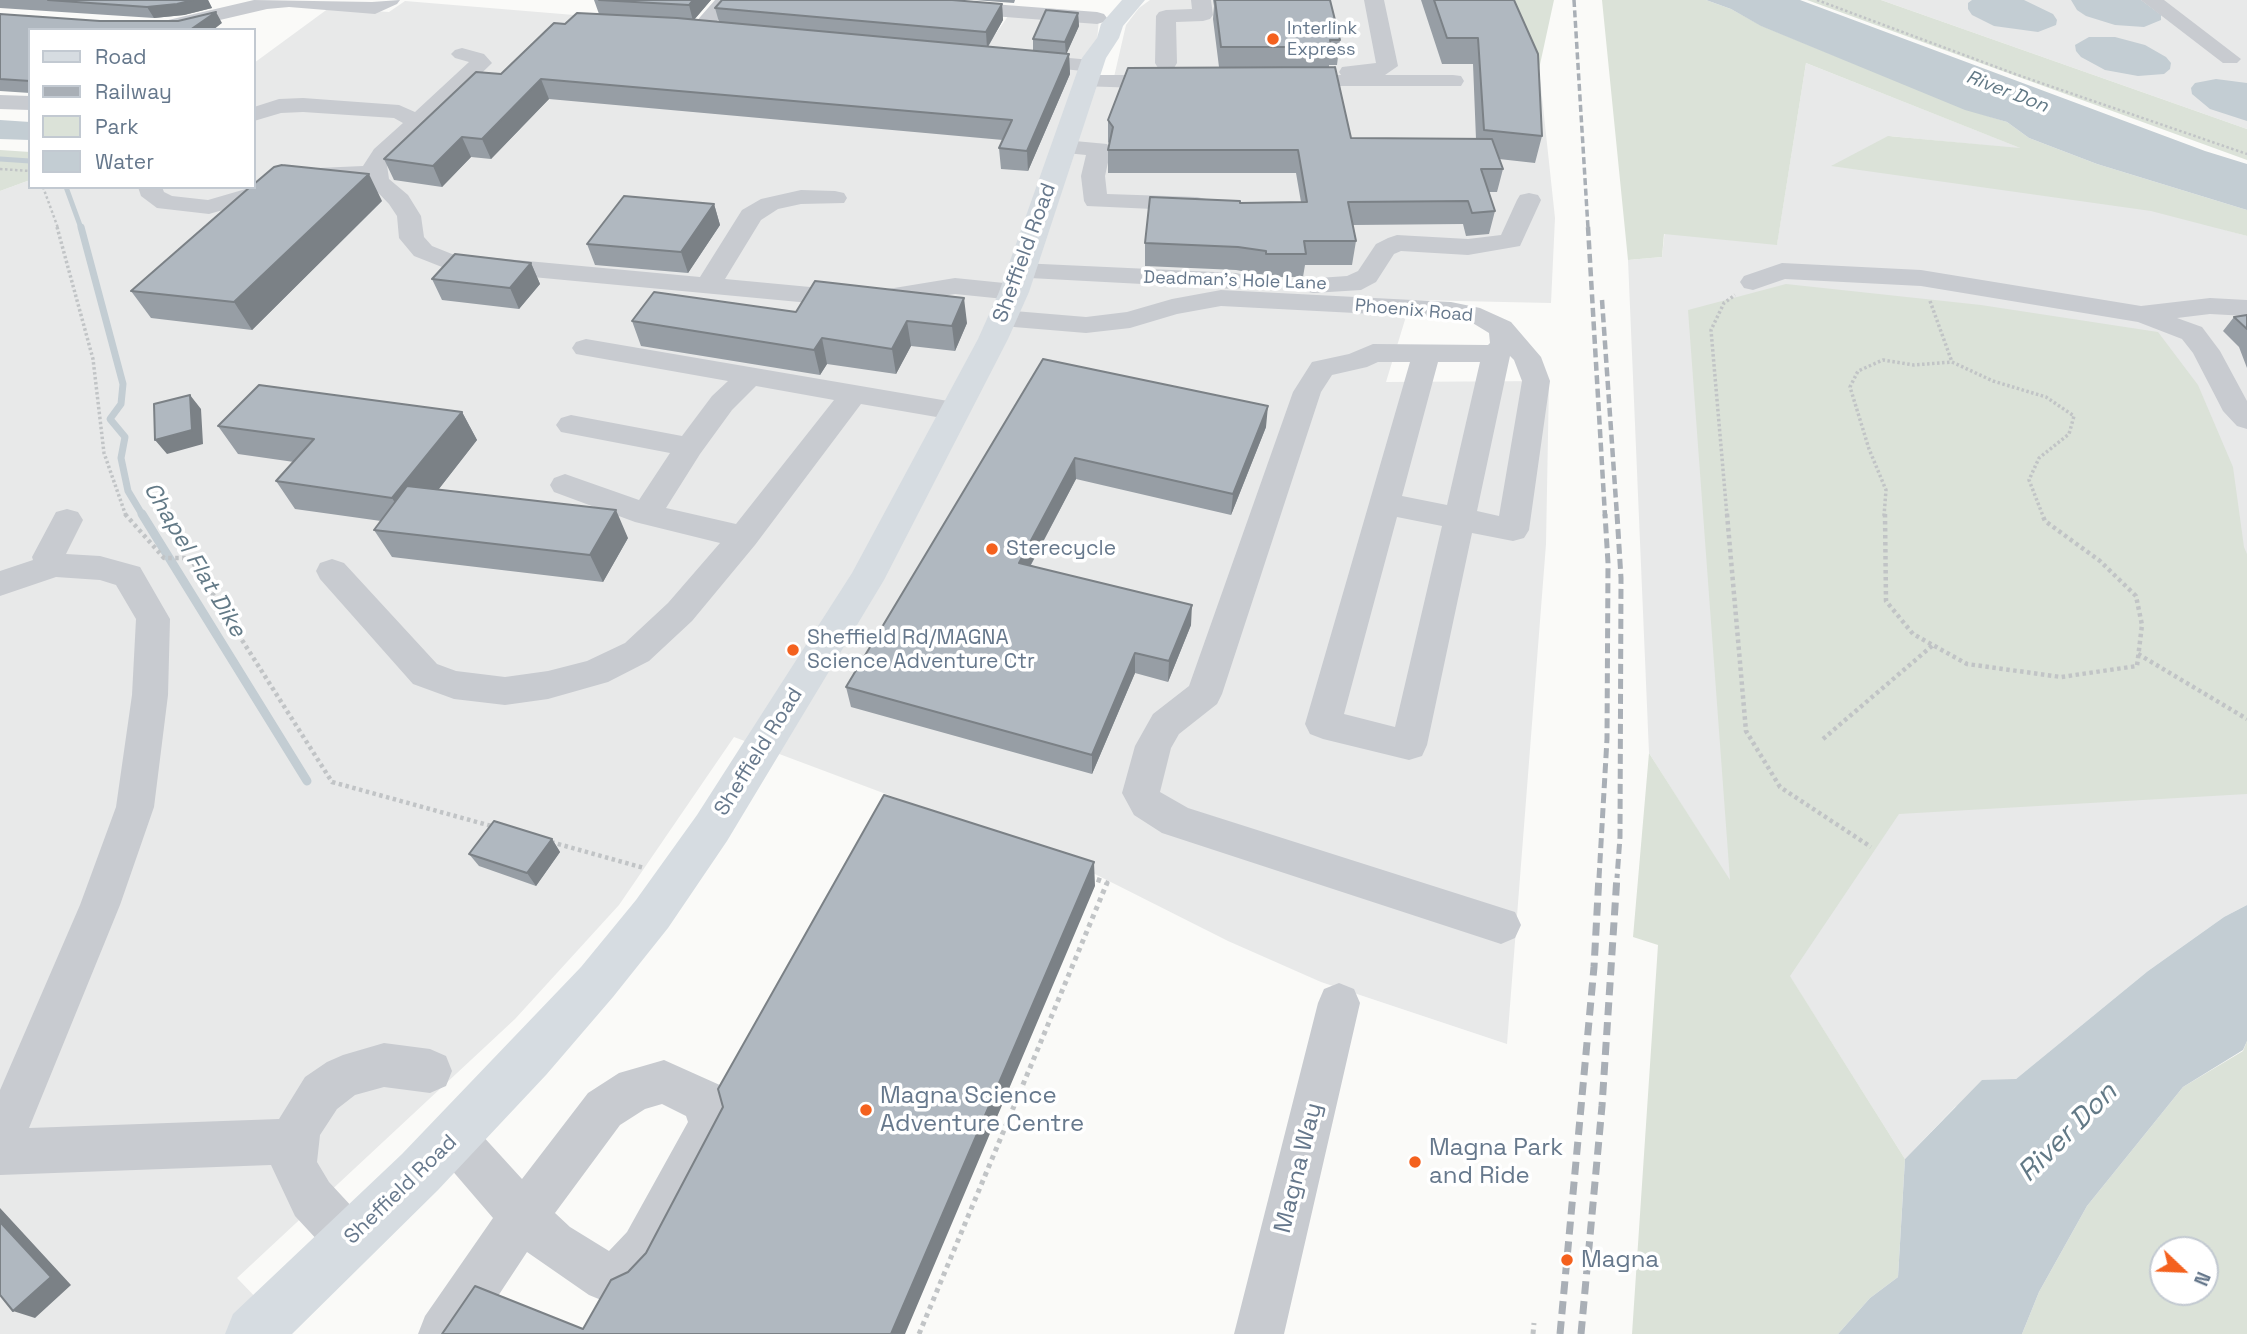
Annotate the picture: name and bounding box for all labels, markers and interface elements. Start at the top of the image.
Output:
place label: Interlink Express [1287,18,1357,60]
legend [28,28,256,189]
marker: Interlink Express [1265,31,1281,47]
text: Road [95,43,147,70]
water label: River Don [1963,66,2051,118]
text: Railway [95,78,172,105]
text: Park [95,113,139,140]
text: Water [95,148,154,175]
street label: Sheffield Road [988,180,1062,326]
street label: Deadman's Hole Lane [1143,267,1327,295]
street label: Phoenix Road [1354,295,1474,327]
water label: Chapel Flat Dike [137,478,251,642]
place label: Sterecycle [1006,536,1116,562]
marker: Sterecycle [984,541,1000,557]
place label: Sheffield Rd/MAGNA Science Adventure Ctr [807,625,1035,675]
marker: Sheffield Rd/MAGNA Science Adventure Ctr [785,642,801,658]
street label: Sheffield Road [710,683,808,821]
water label: River Don [2011,1076,2125,1190]
place label: Magna Science Adventure Centre [880,1082,1084,1138]
street label: Magna Way [1269,1100,1329,1236]
marker: Magna Science Adventure Centre [858,1102,874,1118]
street label: Sheffield Road [340,1130,462,1250]
place label: Magna Park and Ride [1429,1134,1563,1190]
marker: Magna Park and Ride [1407,1154,1423,1170]
north arrow [2149,1236,2219,1306]
place label: Magna [1581,1246,1659,1274]
marker: Magna [1559,1252,1575,1268]
text: N [2188,1268,2216,1289]

